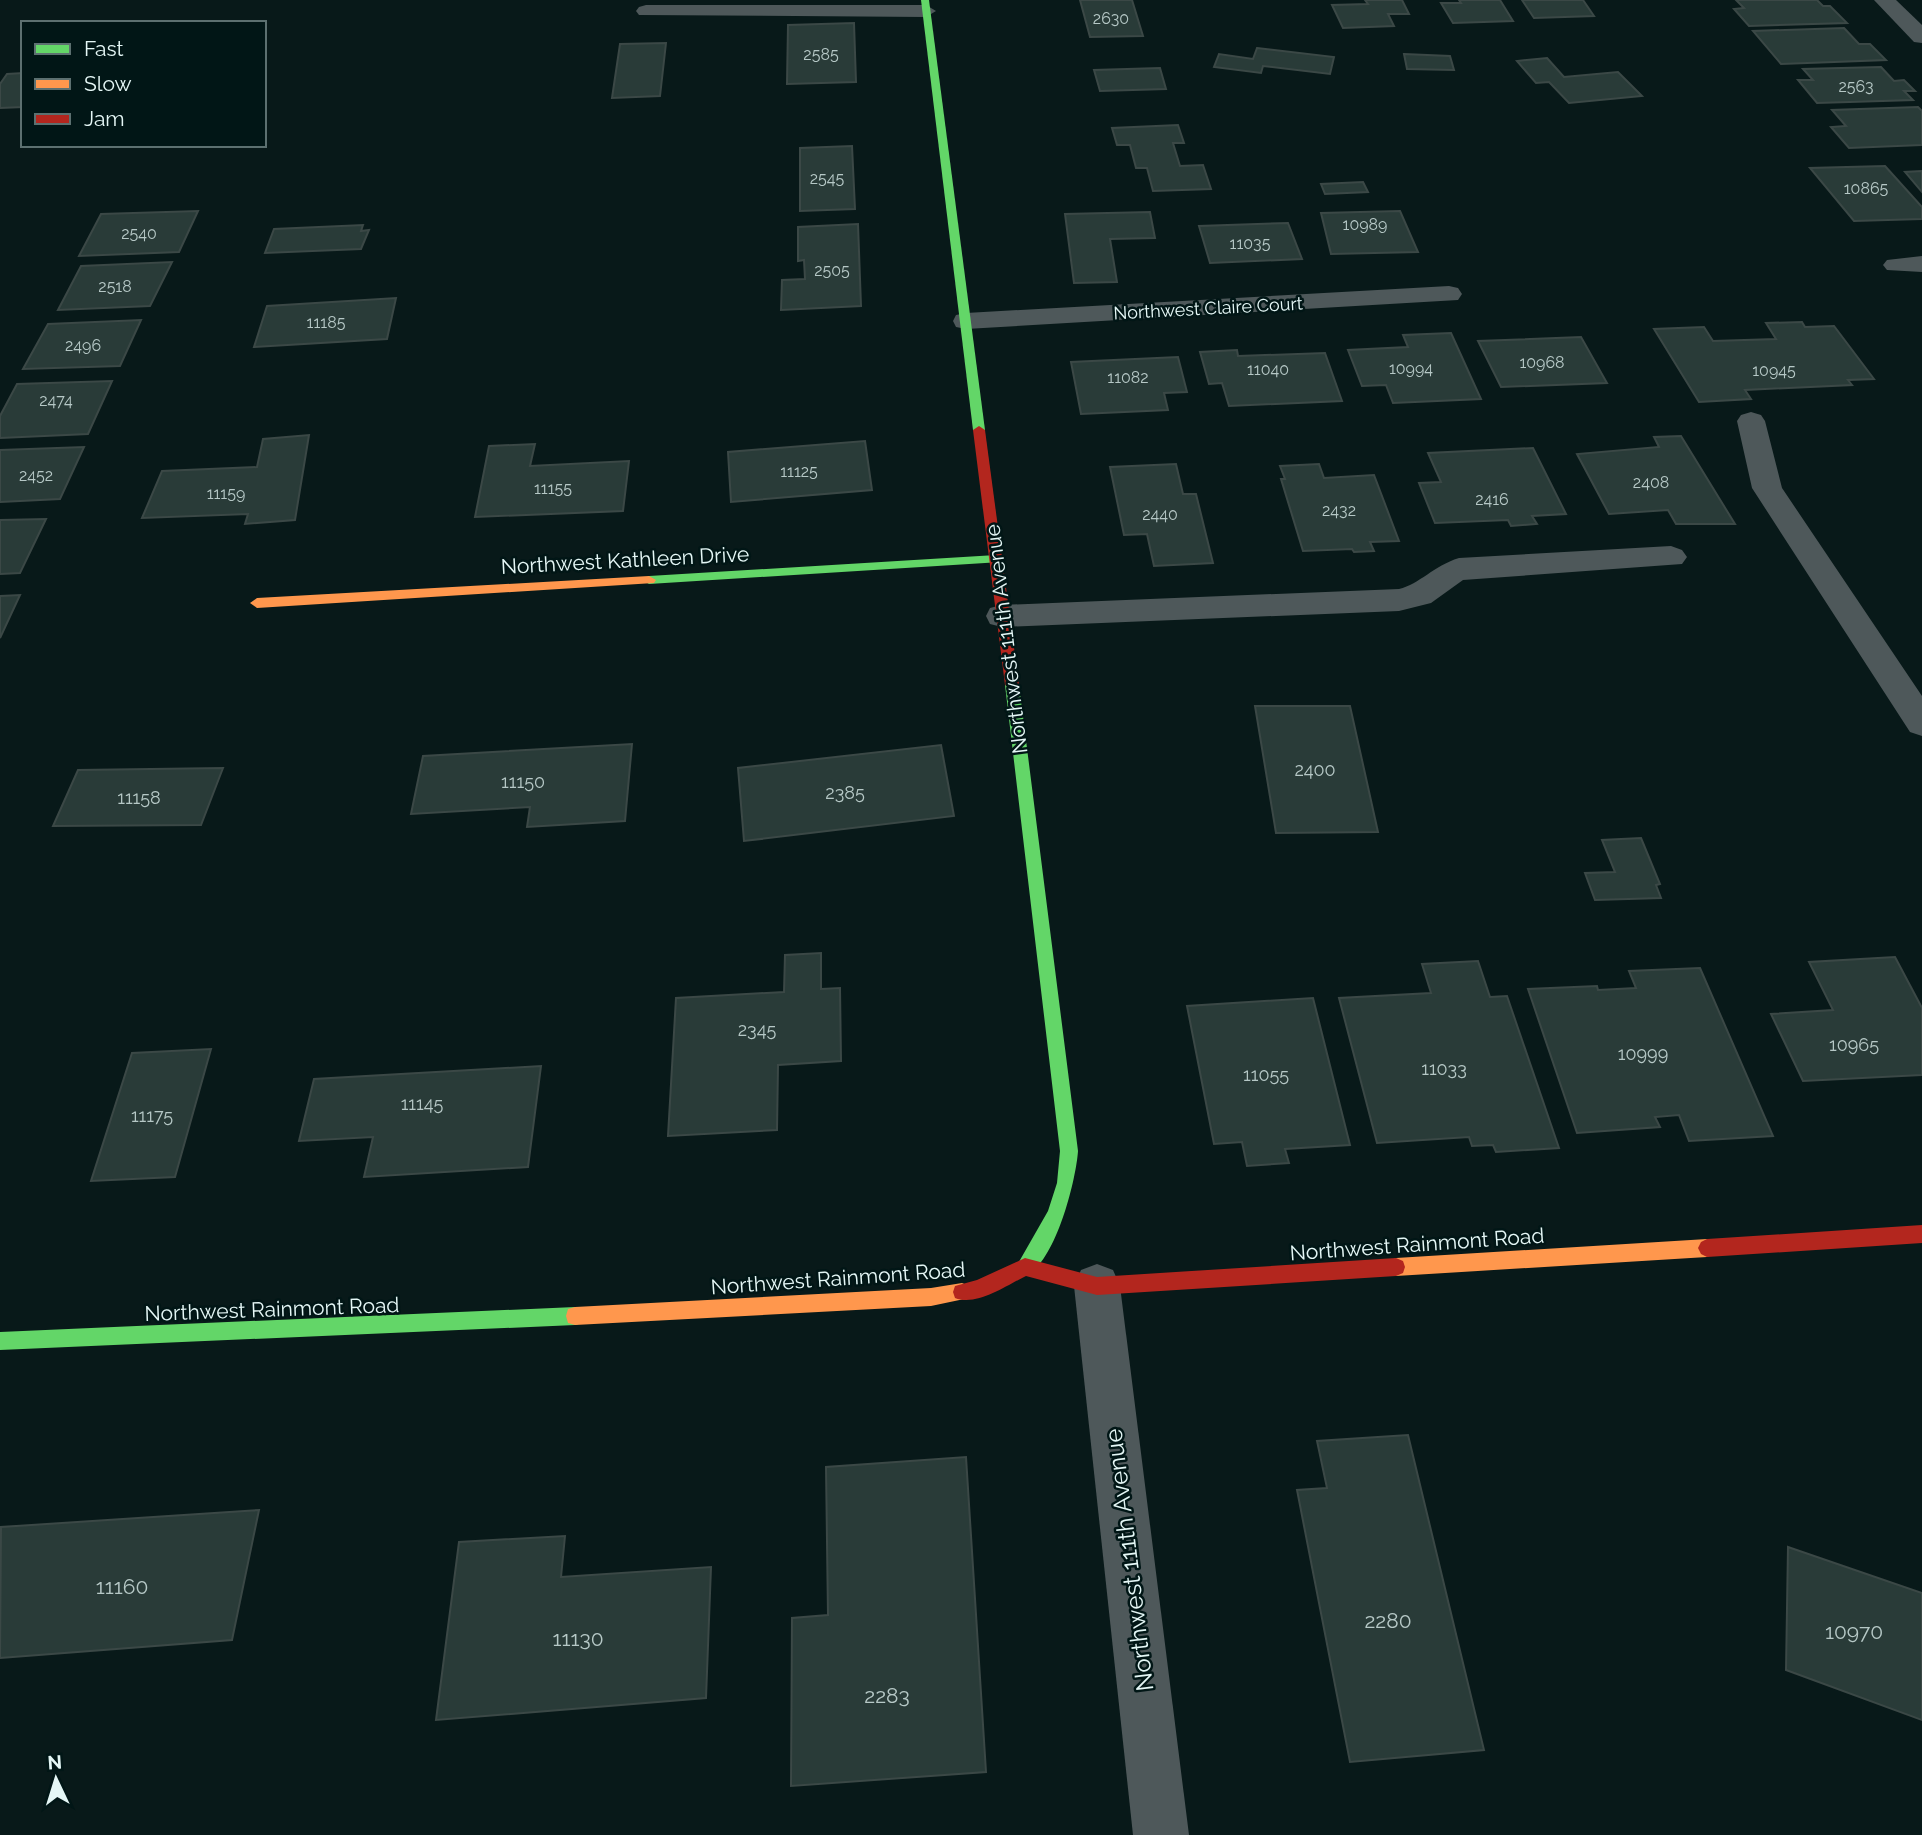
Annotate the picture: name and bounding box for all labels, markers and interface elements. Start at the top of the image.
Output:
house number: 2630 [1093,9,1129,28]
legend [21,21,266,147]
text: Fast [84,36,124,61]
house number: 2585 [803,45,839,64]
text: Slow [84,71,132,96]
house number: 2563 [1838,77,1874,96]
text: Jam [84,106,125,131]
house number: 2545 [810,169,845,188]
house number: 10865 [1844,179,1889,198]
house number: 10989 [1343,215,1387,234]
house number: 2540 [121,224,157,243]
house number: 11035 [1230,234,1271,253]
house number: 2505 [814,261,850,280]
house number: 2518 [98,277,132,296]
street label: Northwest Claire Court [1113,293,1303,323]
house number: 11185 [307,313,346,332]
house number: 2496 [65,336,101,355]
house number: 10968 [1519,353,1565,372]
house number: 10994 [1389,359,1433,378]
house number: 11040 [1247,360,1289,379]
house number: 10945 [1752,361,1796,380]
house number: 11082 [1107,368,1149,387]
house number: 2474 [39,391,73,410]
house number: 11125 [780,462,818,481]
house number: 2452 [19,466,53,485]
house number: 2408 [1633,473,1669,492]
house number: 11155 [534,479,572,498]
house number: 11159 [207,484,245,503]
house number: 2416 [1475,490,1509,509]
house number: 2432 [1322,501,1356,520]
house number: 2440 [1142,505,1178,524]
street label: Northwest 111th Avenue [980,523,1032,755]
street label: Northwest Kathleen Drive [500,541,750,579]
house number: 2400 [1294,759,1336,780]
house number: 11150 [501,771,545,792]
house number: 2385 [825,782,865,803]
house number: 11158 [117,787,161,808]
house number: 2345 [738,1019,776,1040]
house number: 10965 [1829,1034,1879,1055]
house number: 10999 [1618,1043,1668,1064]
house number: 11033 [1421,1058,1467,1079]
house number: 11055 [1243,1064,1289,1085]
house number: 11145 [401,1093,444,1114]
house number: 11175 [131,1105,173,1126]
street label: Northwest Rainmont Road [1289,1223,1545,1265]
street label: Northwest Rainmont Road [710,1257,966,1299]
street label: Northwest Rainmont Road [144,1292,400,1326]
street label: Northwest 111th Avenue [1099,1427,1159,1693]
house number: 11160 [96,1574,148,1599]
house number: 2280 [1364,1608,1412,1633]
house number: 10970 [1825,1619,1883,1644]
house number: 11130 [552,1626,604,1651]
house number: 2283 [864,1683,910,1708]
north arrow [21,1744,91,1814]
text: N [47,1751,63,1774]

